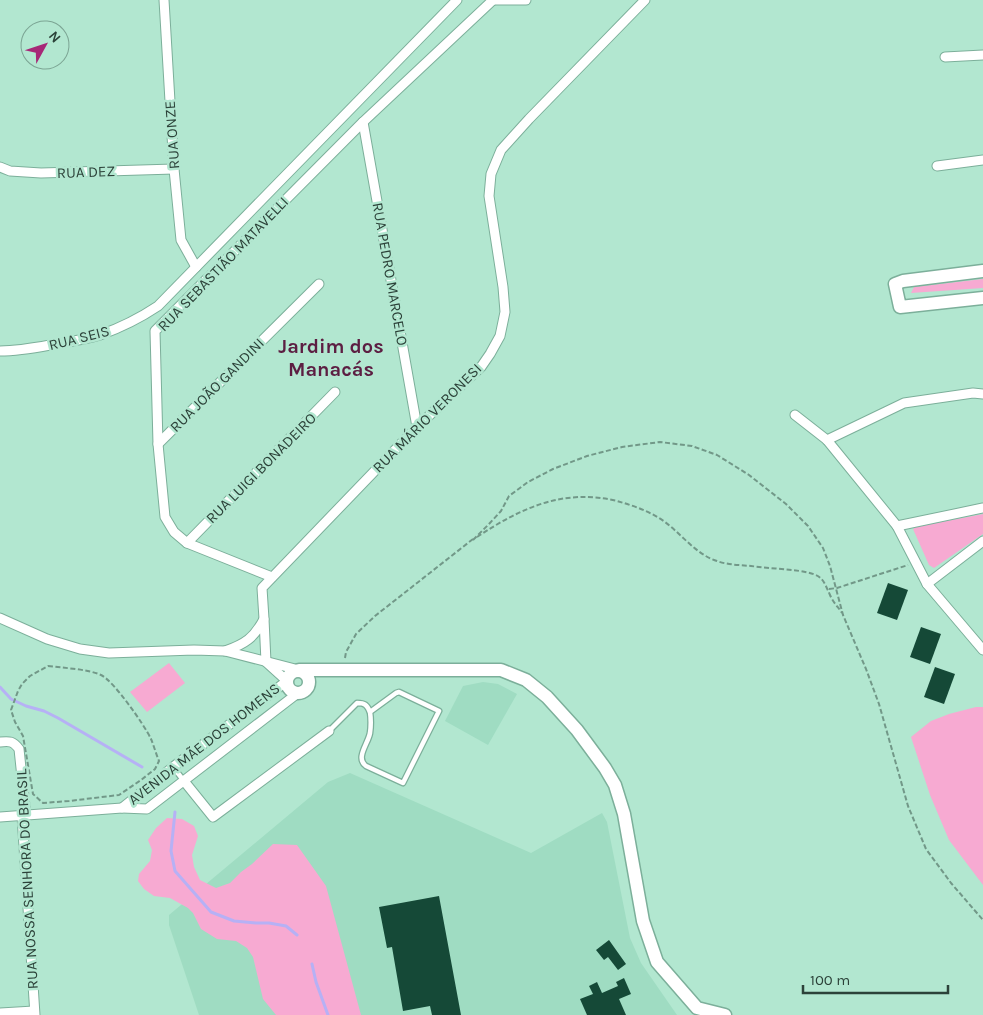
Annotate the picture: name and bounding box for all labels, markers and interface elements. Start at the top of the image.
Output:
north arrow [20,20,70,70]
text: N [45,28,64,46]
street label: RUA ONZE [161,100,183,170]
street label: RUA DEZ [57,162,116,182]
street label: RUA SEBASTIÃO MATAVELLI [154,193,292,335]
street label: RUA PEDRO MARCELO [369,201,411,347]
street label: RUA SEIS [47,322,111,354]
street label: RUA JOÃO GANDINI [166,334,268,436]
district label: Jardim dos Manacás [278,335,384,381]
street label: RUA MÁRIO VERONESI [369,360,485,476]
street label: RUA LUIGI BONADEIRO [202,409,320,527]
street label: AVENIDA MÃE DOS HOMENS [125,679,283,809]
street label: RUA NOSSA SENHORA DO BRASIL [12,768,42,990]
scale bar [803,962,948,994]
text: 100 m [810,971,850,989]

